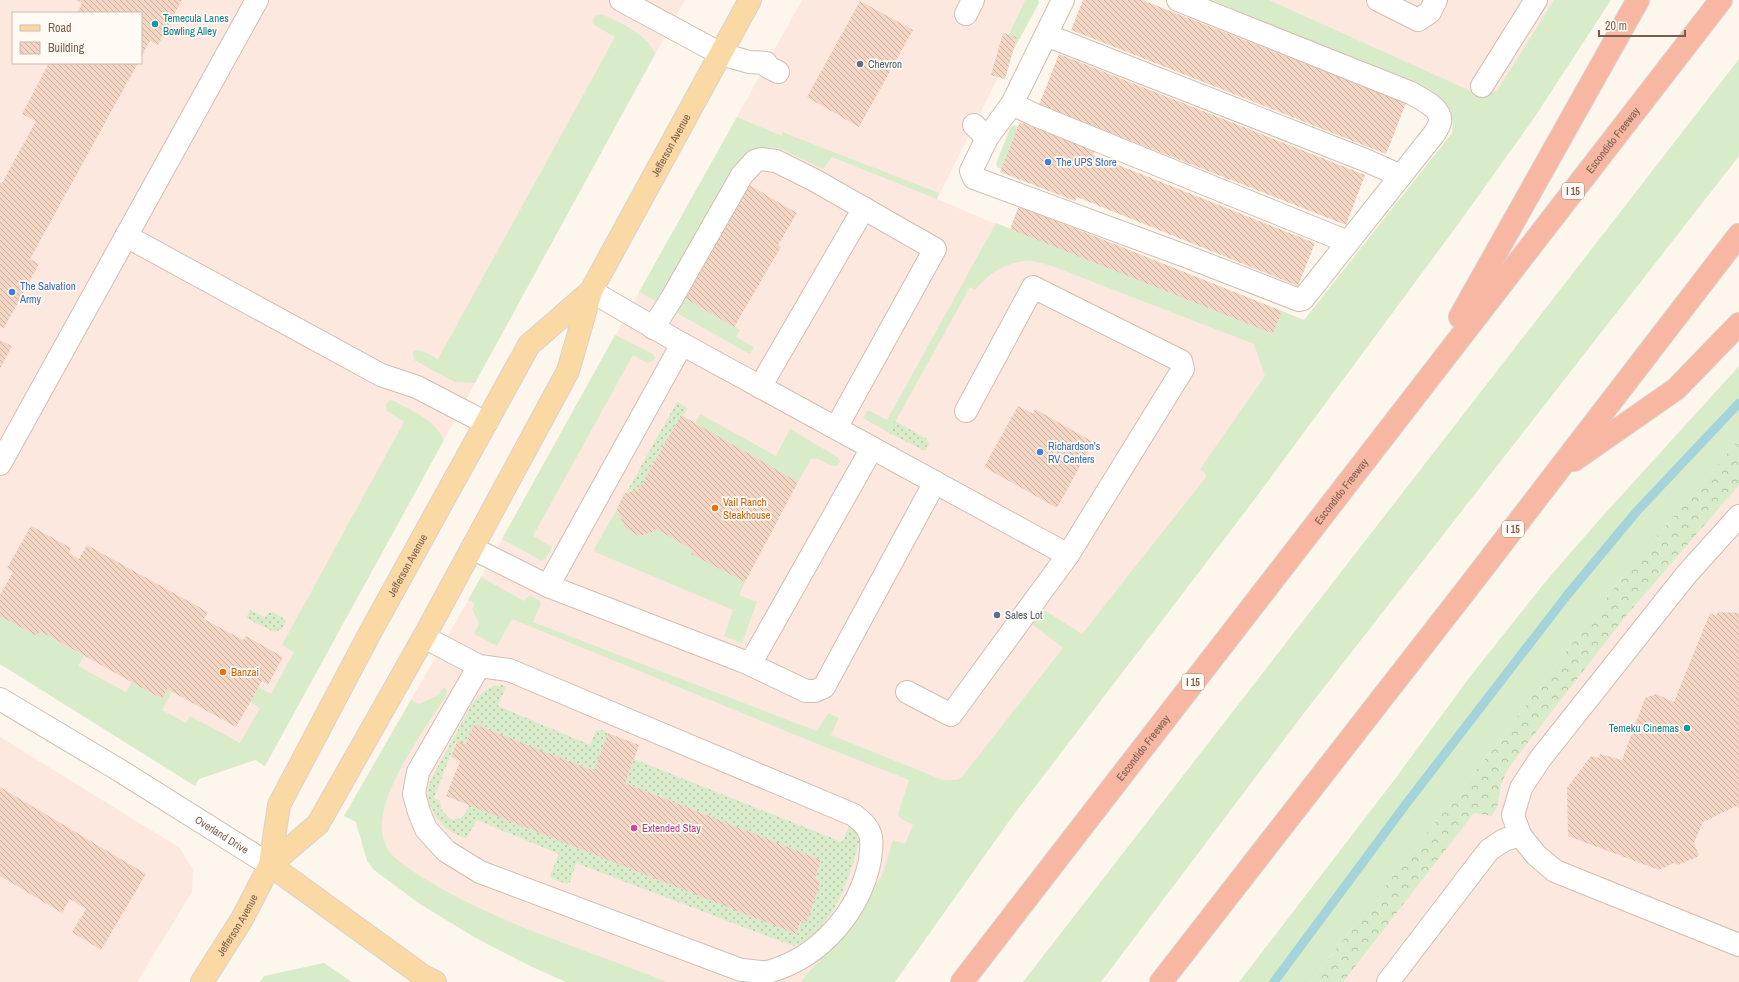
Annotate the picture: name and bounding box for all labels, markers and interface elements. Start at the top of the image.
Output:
place label: Temecula Lanes Bowling Alley [163,11,229,38]
legend [12,12,142,64]
scale bar [1599,12,1685,38]
text: 20 m [1605,18,1627,34]
marker: Temecula Lanes Bowling Alley [150,19,160,29]
text: Road [48,20,72,36]
text: Building [48,40,85,56]
place label: Chevron [868,57,902,71]
marker: Chevron [855,59,865,69]
street label: Escondido Freeway [1583,104,1643,176]
street label: Jefferson Avenue [648,111,694,179]
place label: The UPS Store [1056,155,1117,169]
marker: The UPS Store [1043,157,1053,167]
road number: I 15 [1562,183,1584,199]
place label: The Salvation Army [19,279,76,306]
marker: The Salvation Army [7,287,17,297]
place label: Richardson's RV Centers [1048,439,1101,466]
marker: Richardson's RV Centers [1035,447,1045,457]
street label: Escondido Freeway [1311,455,1371,527]
place label: Vail Ranch Steakhouse [723,495,771,522]
marker: Vail Ranch Steakhouse [710,503,720,513]
road number: I 15 [1502,521,1524,537]
street label: Jefferson Avenue [384,531,430,599]
place label: Sales Lot [1005,608,1043,622]
marker: Sales Lot [992,610,1002,620]
place label: Banzai [231,665,259,679]
marker: Banzai [218,667,228,677]
road number: I 15 [1182,674,1204,690]
street label: Escondido Freeway [1113,712,1173,784]
place label: Temeku Cinemas [1609,721,1679,735]
marker: Temeku Cinemas [1682,723,1692,733]
street label: Overland Drive [192,813,251,857]
place label: Extended Stay [642,821,701,835]
marker: Extended Stay [629,823,639,833]
street label: Jefferson Avenue [213,892,261,959]

